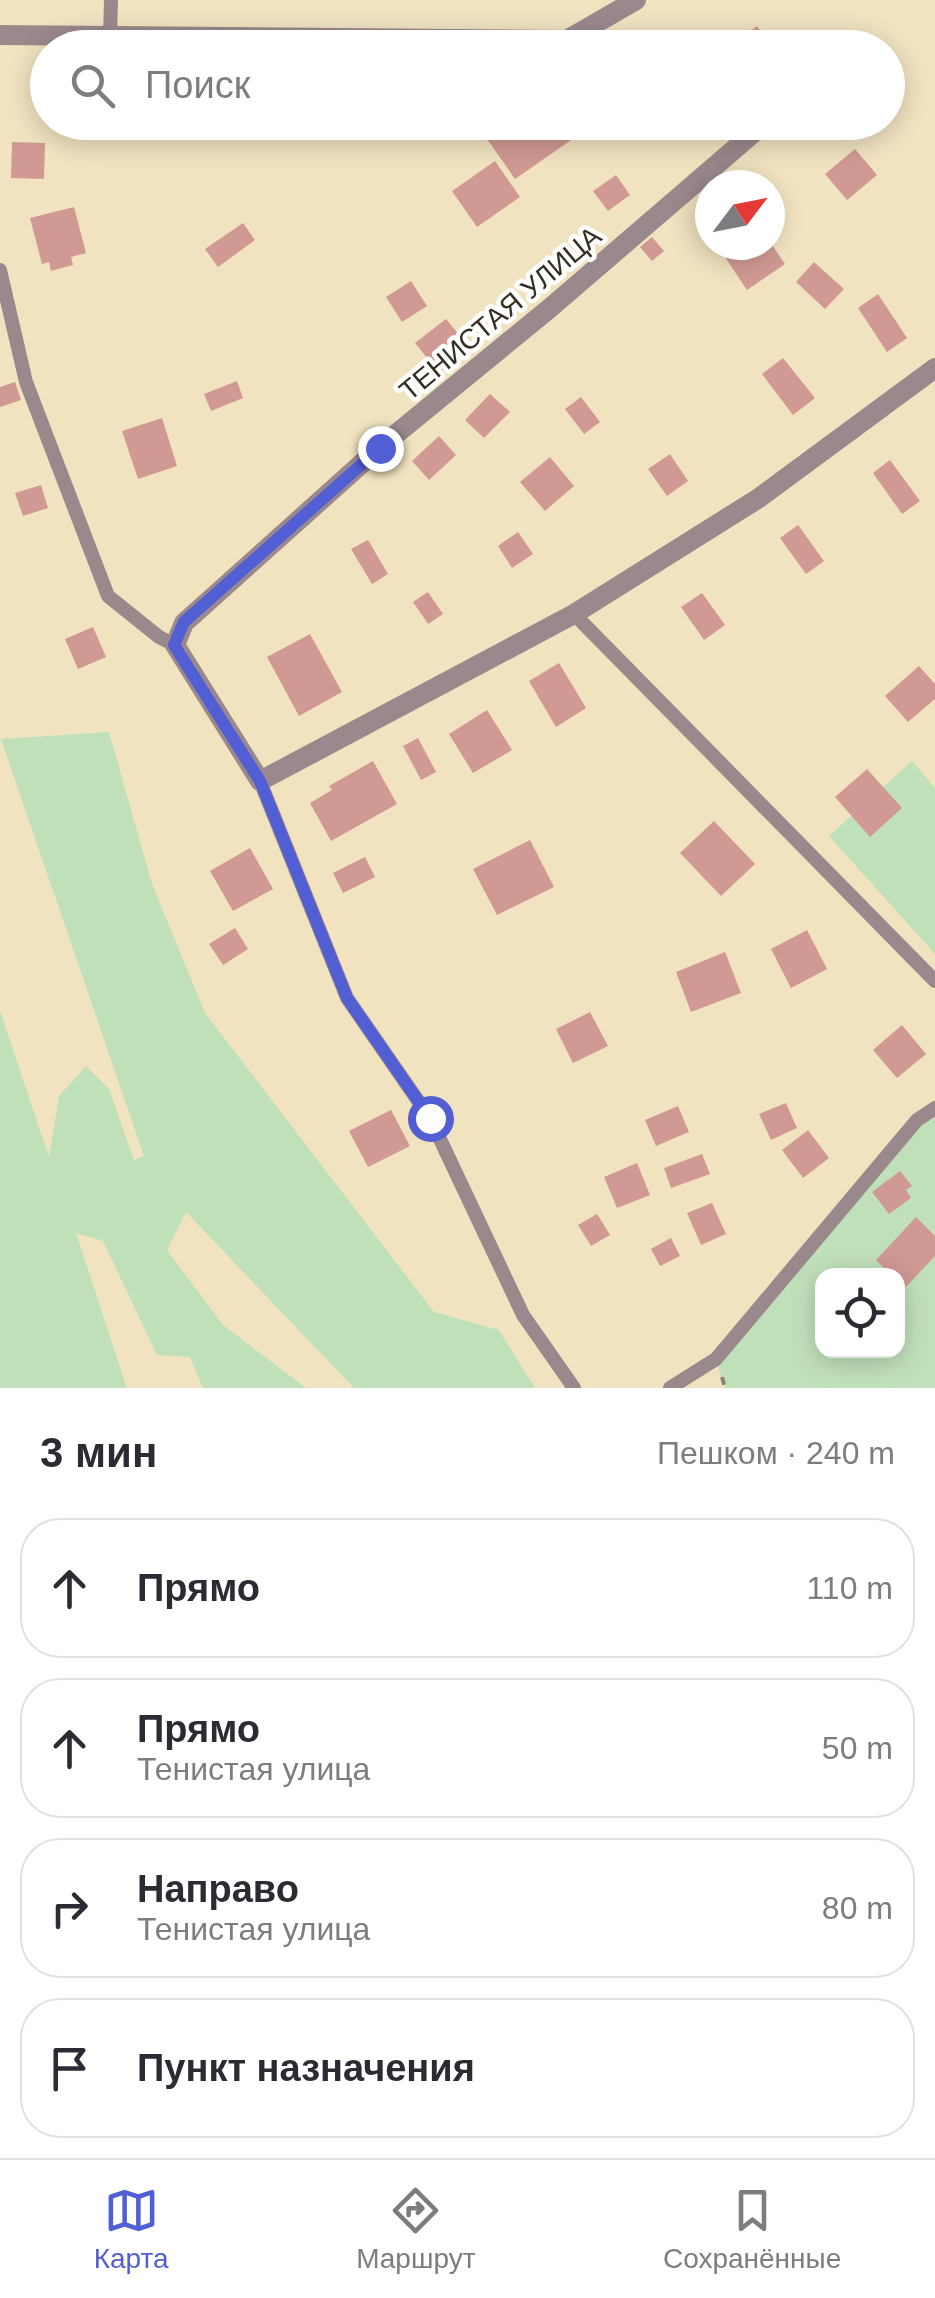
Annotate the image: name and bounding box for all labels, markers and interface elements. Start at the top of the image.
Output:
search box [30,30,905,140]
icon: search [65,58,120,113]
text: Поиск [145,64,250,106]
north arrow [695,170,785,260]
street label: ТЕНИСТАЯ УЛИЦА [393,220,607,407]
route end [358,426,404,472]
route start [408,1096,454,1142]
map controls [815,1268,905,1358]
button: locate [815,1268,905,1358]
text: 3 мин [40,1429,157,1476]
text: Пешком · 240 m [657,1435,895,1471]
icon: ahead [42,1561,97,1616]
text: Прямо [137,1567,260,1609]
text: 110 m [806,1570,893,1606]
text: Прямо [137,1708,260,1750]
icon: ahead [42,1721,97,1776]
text: 50 m [822,1730,893,1766]
text: Тенистая улица [137,1751,370,1787]
text: Направо [137,1868,299,1910]
icon: right [42,1881,97,1936]
text: 80 m [822,1890,893,1926]
text: Тенистая улица [137,1911,370,1947]
icon: arrive [42,2041,97,2096]
text: Пункт назначения [137,2047,475,2089]
tab: Карта [94,2183,169,2275]
tab: Маршрут [356,2183,475,2275]
tab: Сохранённые [663,2183,841,2275]

